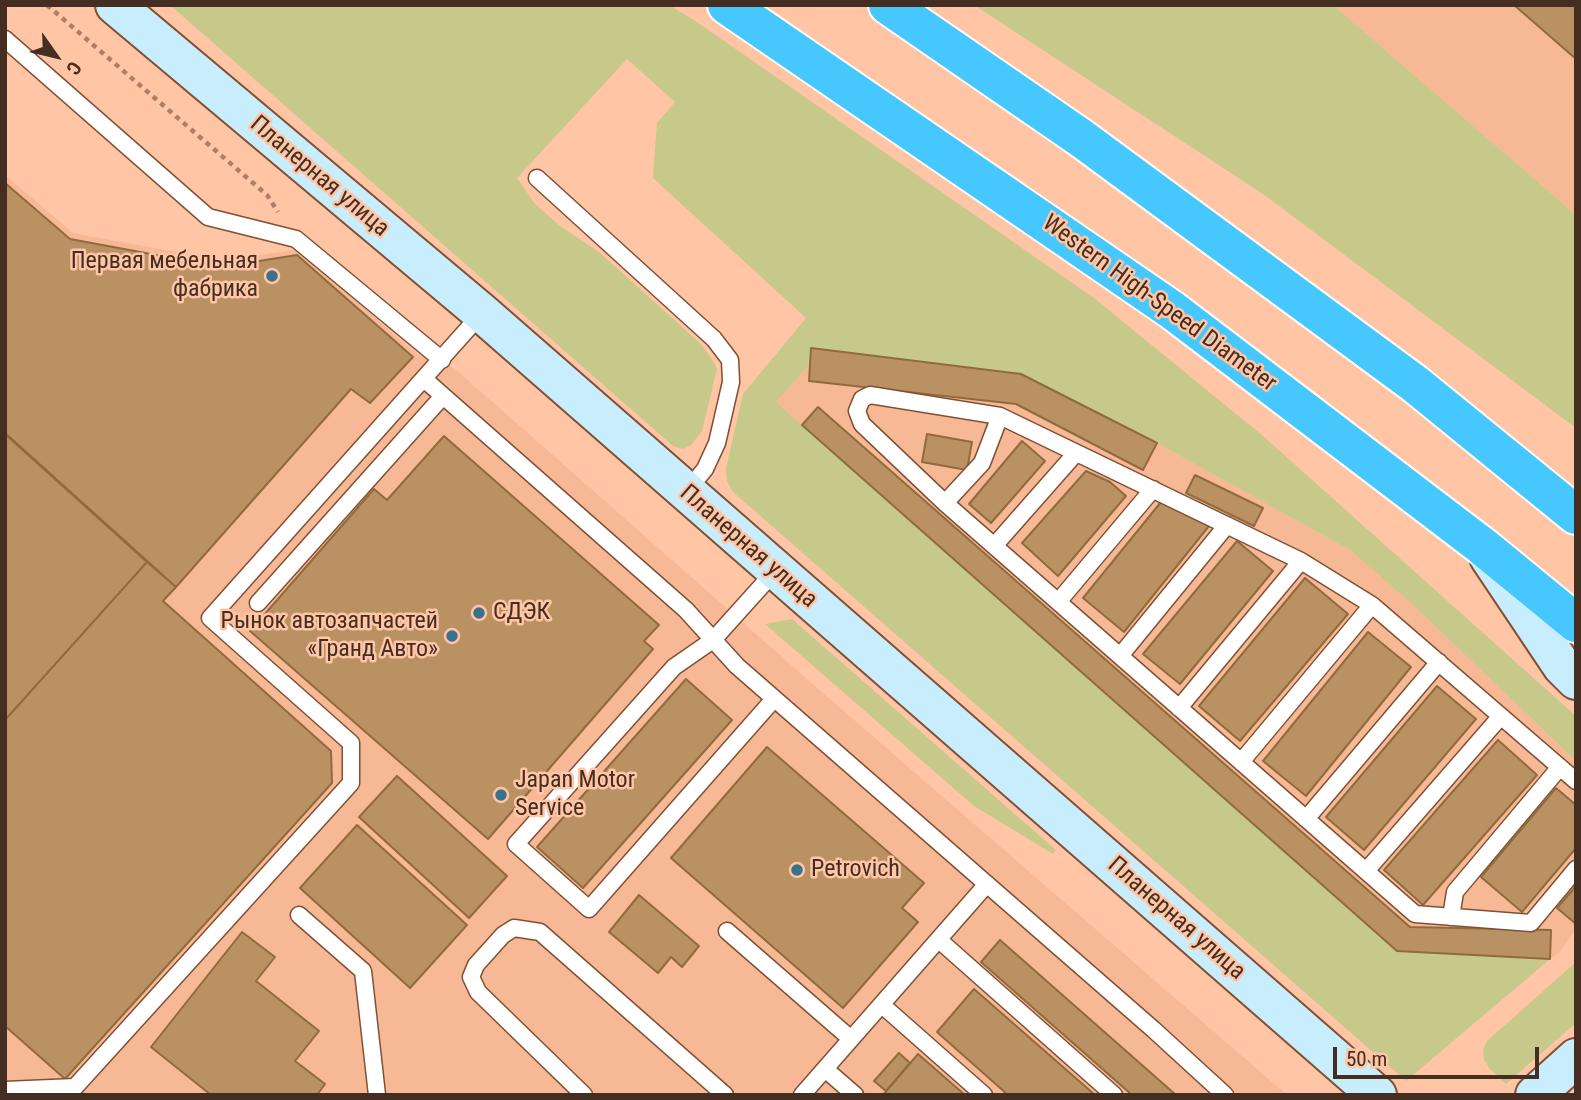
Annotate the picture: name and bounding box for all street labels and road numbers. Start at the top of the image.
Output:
street label: Планерная улица [244,110,394,244]
street label: Western High-Speed Diameter [1036,209,1282,399]
street label: Планерная улица [673,479,823,615]
street label: Планерная улица [1101,851,1251,987]

